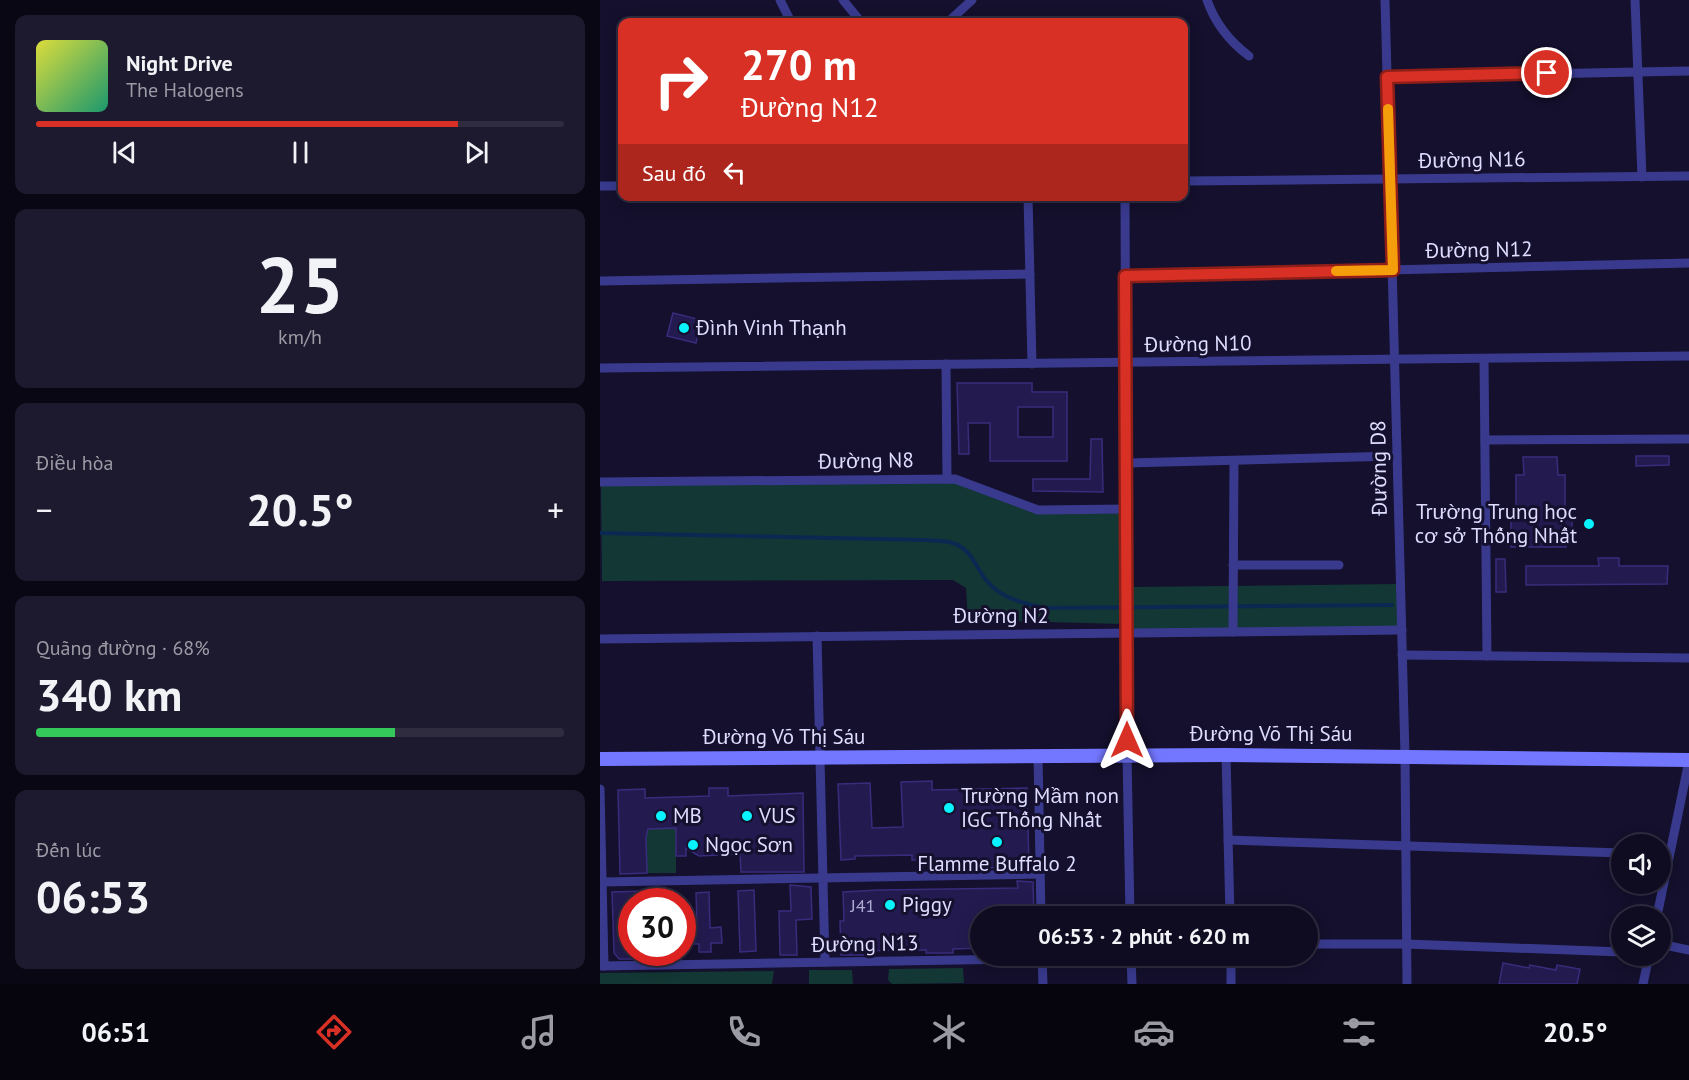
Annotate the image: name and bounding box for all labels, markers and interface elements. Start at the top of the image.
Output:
text: 270 m [741,37,857,92]
icon: right [642,42,720,120]
pin [1521,47,1572,98]
text: Night Drive [126,49,233,77]
icon: arrive [1530,56,1563,89]
text: The Halogens [126,77,244,103]
text: Đường N12 [741,90,879,124]
icon: previous [108,136,141,169]
icon: pause [284,136,317,169]
icon: next [460,136,493,169]
street label: Đường N16 [1417,145,1526,174]
icon: left [718,156,751,189]
text: Sau đó [642,159,706,187]
text: 25 [256,234,344,335]
street label: Đường N12 [1424,235,1533,264]
place label: Đình Vinh Thạnh [695,314,847,341]
marker: Đình Vinh Thạnh [677,321,691,335]
text: km/h [278,324,322,350]
street label: Đường N10 [1143,329,1252,358]
street label: Đường D8 [1364,420,1393,517]
street label: Đường N8 [817,446,914,475]
text: Điều hòa [36,450,113,476]
text: 20.5° [246,480,354,538]
text: − [36,488,53,531]
text: + [547,488,564,531]
place label: Trường Trung học cơ sở Thống Nhất [1415,498,1577,549]
marker: Trường Trung học cơ sở Thống Nhất [1582,517,1596,531]
street label: Đường N2 [952,602,1049,629]
text: Quãng đường · 68% [36,635,210,661]
text: 340 km [36,665,182,723]
position arrow [1095,708,1159,772]
street label: Đường Võ Thị Sáu [1189,720,1352,747]
street label: Đường Võ Thị Sáu [702,723,865,750]
place label: Trường Mầm non IGC Thống Nhất [961,782,1119,833]
marker: Trường Mầm non IGC Thống Nhất [942,801,956,815]
place label: MB [673,802,702,829]
place label: VUS [758,802,796,829]
marker: MB [654,809,668,823]
marker: VUS [740,809,754,823]
place label: Ngọc Sơn [705,831,793,858]
map controls [1611,834,1671,966]
button: sound [1611,834,1671,894]
marker: Flamme Buffalo 2 [990,835,1004,849]
text: Đến lúc [36,837,101,863]
marker: Ngọc Sơn [686,838,700,852]
place label: Flamme Buffalo 2 [917,850,1077,877]
text: 06:53 [36,867,150,925]
speed limit sign: 30 [618,888,696,966]
place label: Piggy [902,891,952,918]
house number: J41 [850,894,875,917]
marker: Piggy [883,898,897,912]
button: layers [1611,906,1671,966]
text: 06:53 · 2 phút · 620 m [1038,922,1250,950]
street label: Đường N13 [810,929,919,958]
icon: directions [313,1011,355,1053]
icon: music [518,1011,560,1053]
icon: phone [723,1011,765,1053]
icon: climate [928,1011,970,1053]
icon: car [1133,1011,1175,1053]
icon: filters [1338,1011,1380,1053]
text: 06:51 [82,1015,150,1049]
text: 20.5° [1543,1015,1607,1049]

